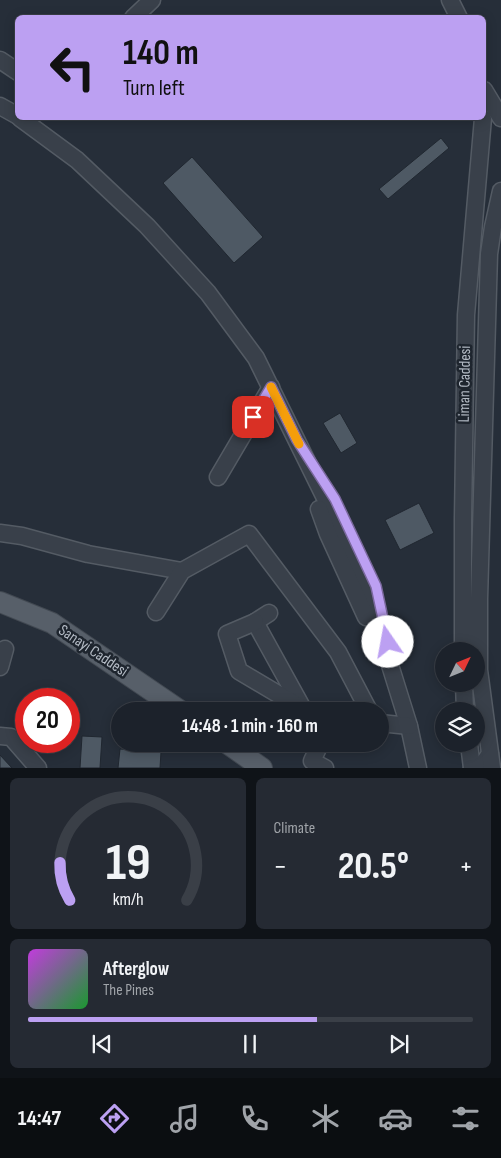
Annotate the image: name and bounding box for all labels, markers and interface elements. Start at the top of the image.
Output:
text: 140 m [123,32,199,75]
icon: left [40,35,105,100]
text: Turn left [123,75,185,102]
street label: Liman Caddesi [455,345,475,423]
pin [232,396,274,438]
icon: arrive [239,403,267,431]
position arrow [361,615,413,667]
street label: Sanayi Caddesi [55,621,131,681]
north arrow [435,642,485,692]
map controls [435,642,485,752]
speed limit sign: 20 [15,688,80,753]
button: layers [435,702,485,752]
text: 14:48 · 1 min · 160 m [182,715,318,738]
text: Climate [274,819,315,838]
text: 19 [105,832,150,895]
text: 20.5° [338,844,409,889]
text: − [274,850,287,883]
text: + [459,850,473,883]
text: km/h [112,889,143,910]
text: Afterglow [103,958,169,981]
text: The Pines [103,981,154,1000]
icon: previous [88,1030,116,1058]
icon: pause [236,1030,264,1058]
icon: next [385,1030,413,1058]
icon: directions [97,1101,132,1136]
icon: music [167,1101,202,1136]
icon: phone [237,1101,272,1136]
icon: climate [308,1101,343,1136]
icon: car [378,1101,413,1136]
icon: filters [448,1101,483,1136]
text: 14:47 [18,1105,61,1132]

